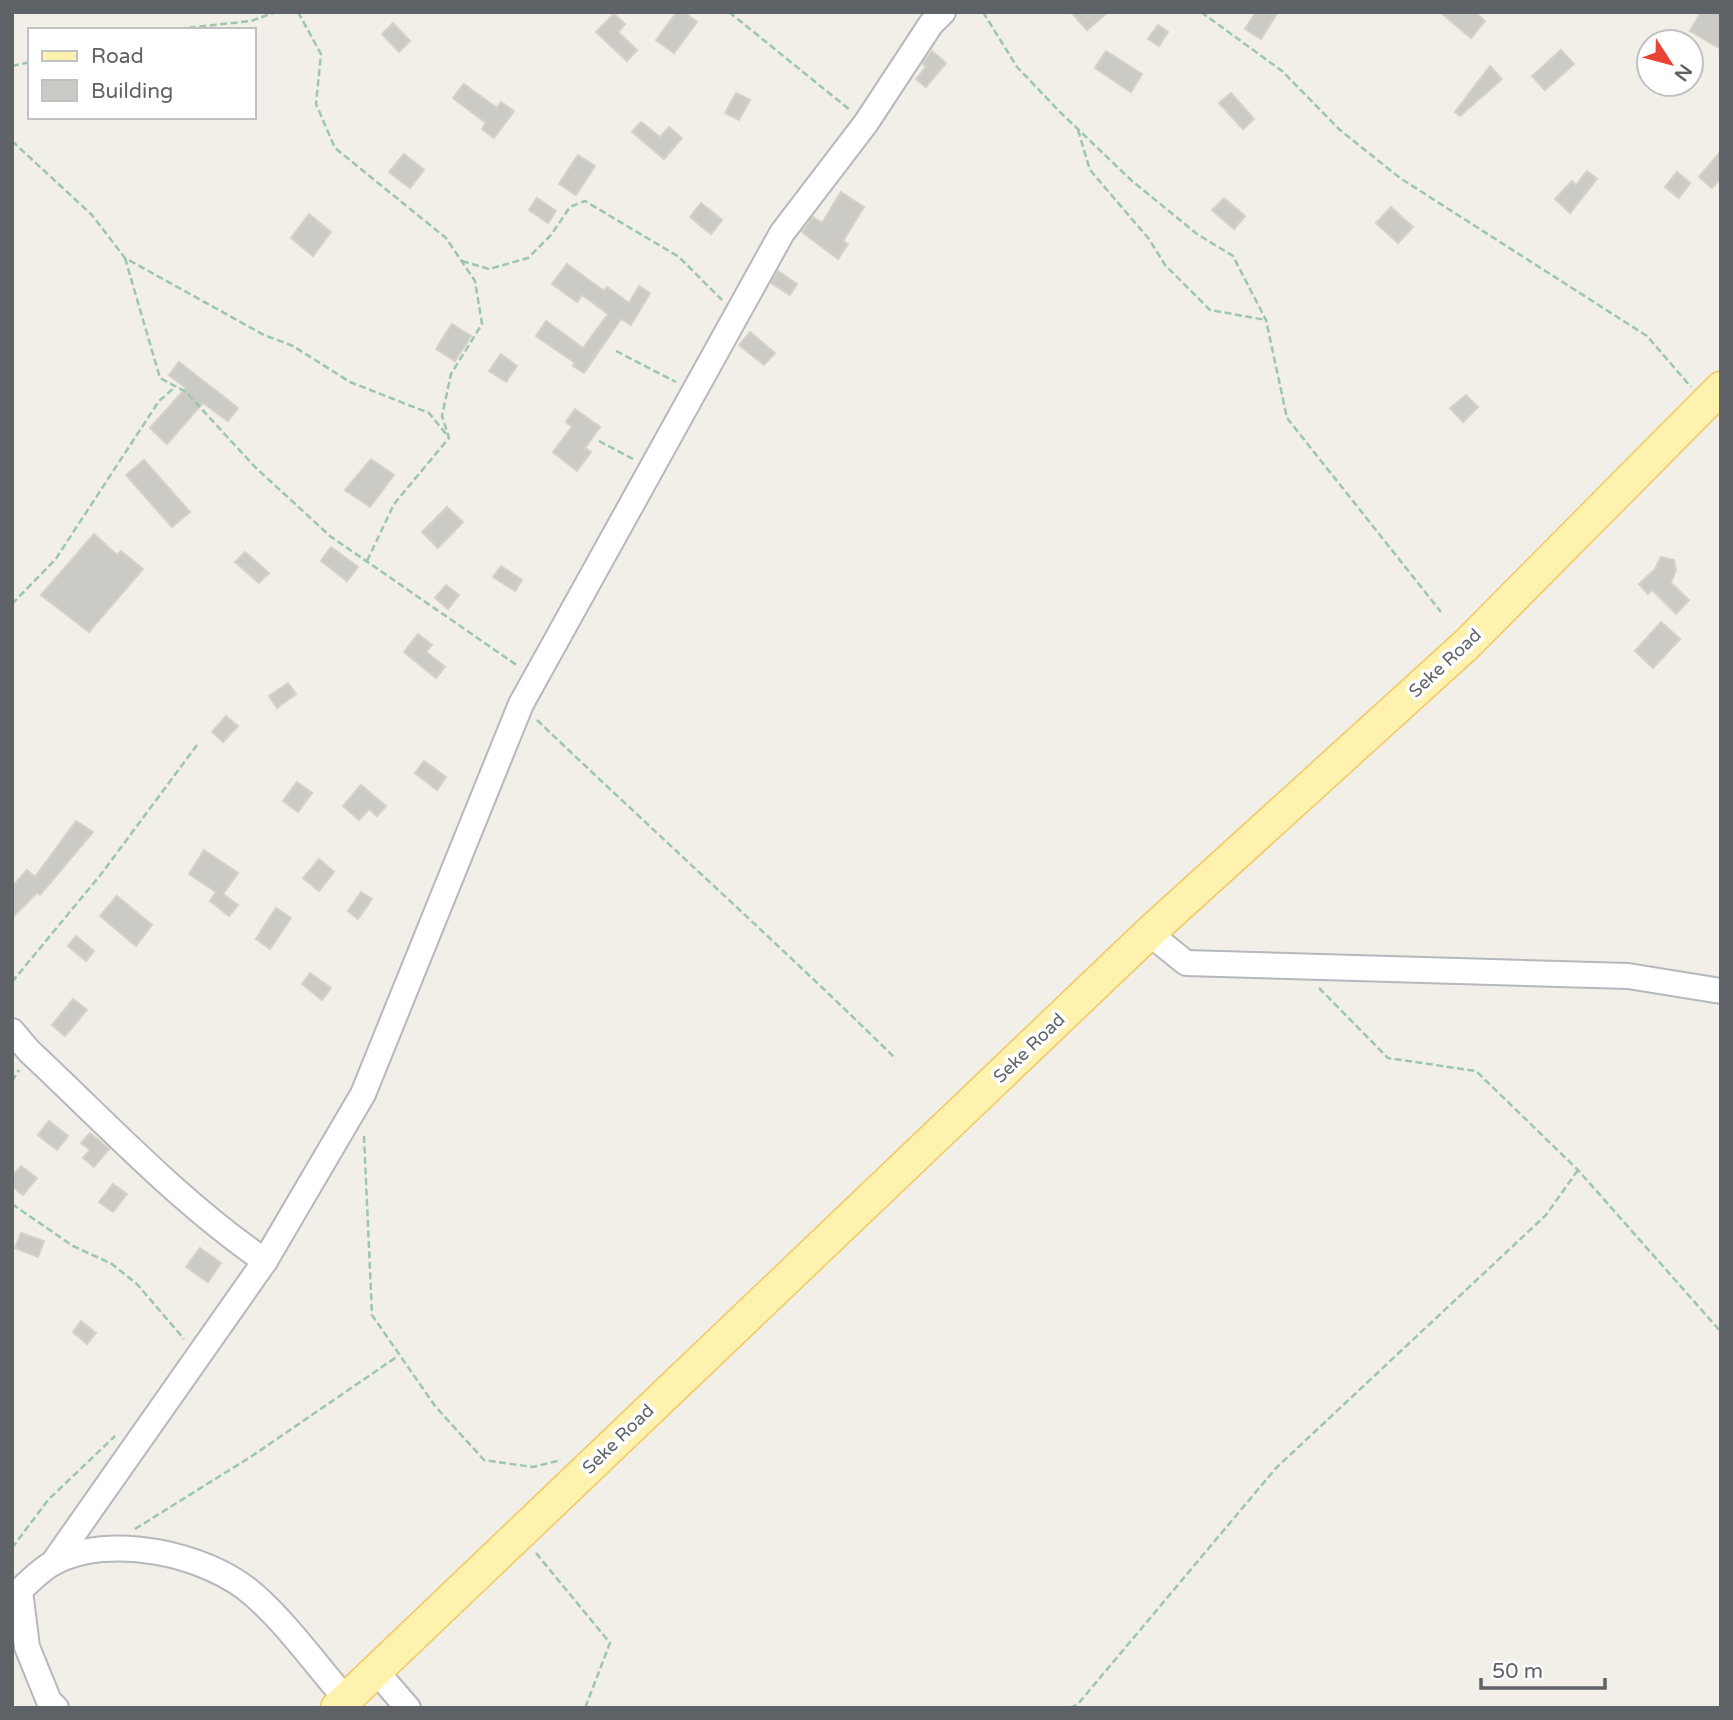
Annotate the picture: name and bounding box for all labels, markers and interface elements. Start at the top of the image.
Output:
legend [28,28,256,119]
north arrow [1635,28,1705,98]
text: Road [91,44,144,69]
text: N [1670,60,1696,85]
text: Building [91,79,173,104]
street label: Seke Road [1404,624,1486,702]
street label: Seke Road [989,1008,1069,1088]
street label: Seke Road [578,1399,658,1479]
scale bar [1481,1646,1605,1690]
text: 50 m [1492,1659,1543,1684]

